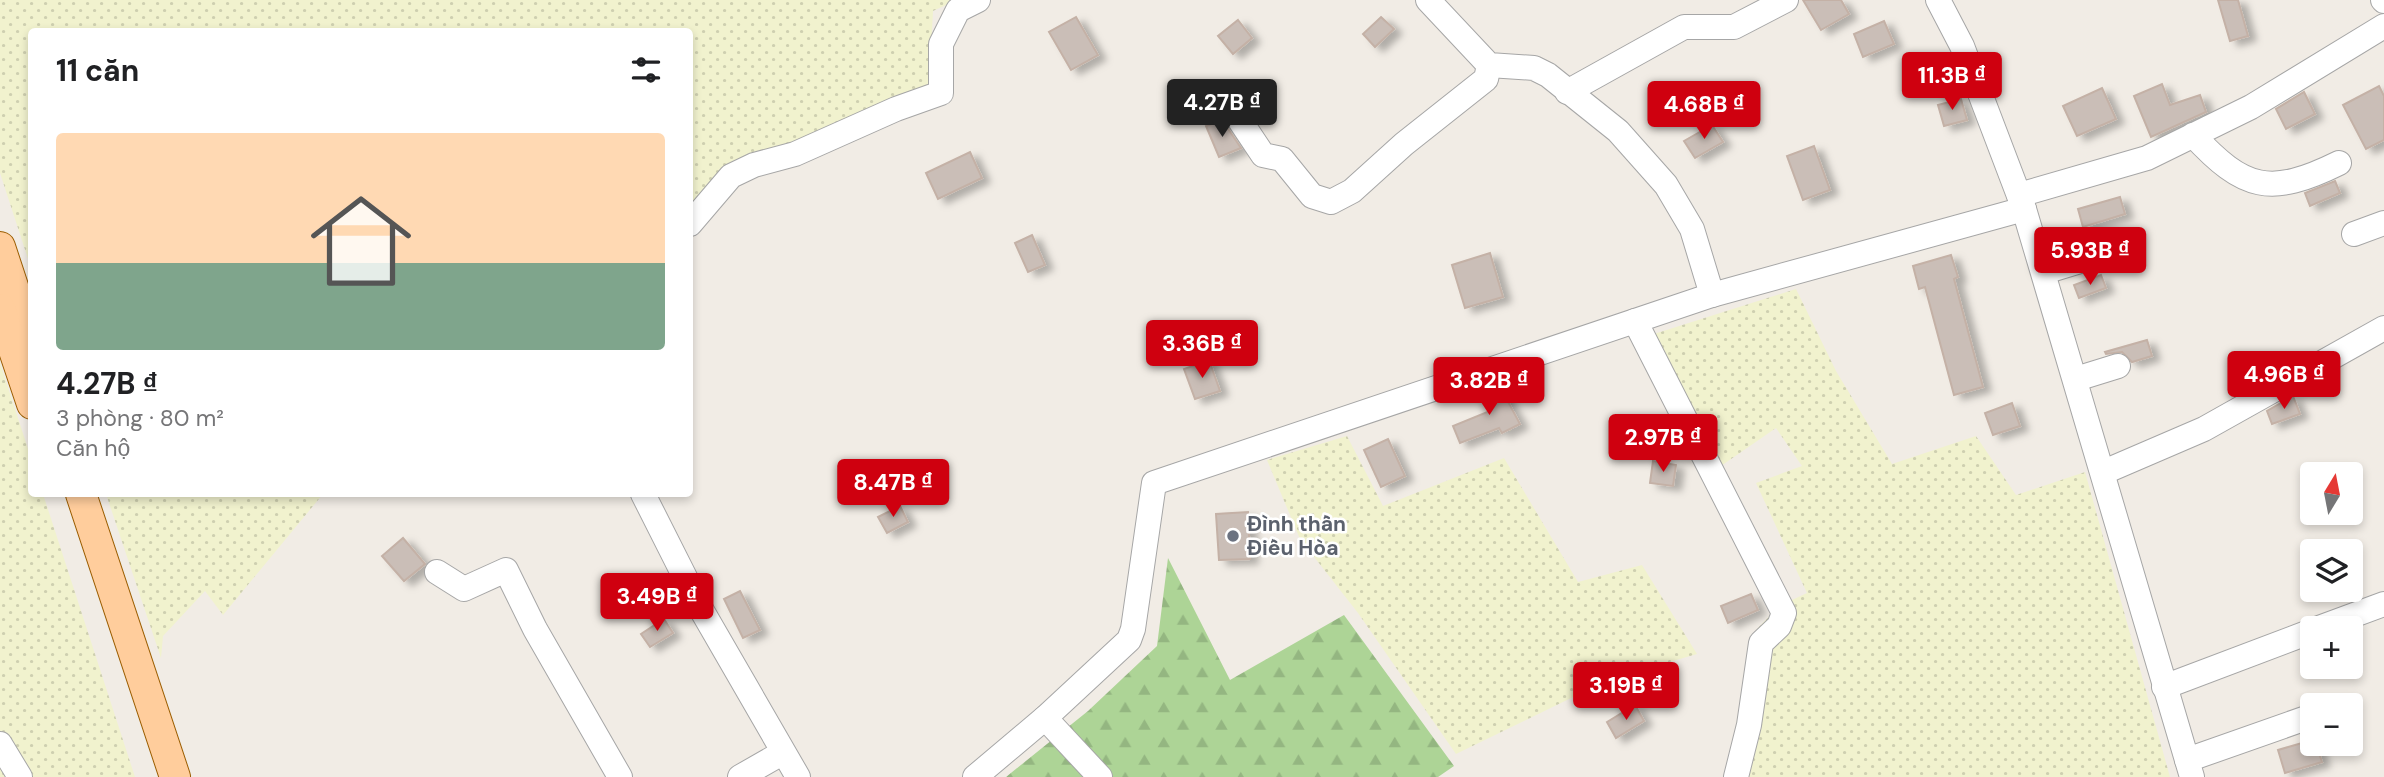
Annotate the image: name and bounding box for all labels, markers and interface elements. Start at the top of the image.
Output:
text: 11 căn [56,51,139,90]
icon: filters [627,51,665,89]
pin: 11.3B ₫ [1887,52,2017,112]
text: 11.3B ₫ [1918,60,1986,90]
pin: 4.27B ₫ [1157,80,1287,139]
pin: 4.68B ₫ [1639,82,1769,141]
text: 4.27B ₫ [1183,87,1261,117]
text: 4.68B ₫ [1663,89,1745,119]
icon: home [298,178,424,304]
pin: 5.93B ₫ [2025,228,2155,287]
text: 5.93B ₫ [2050,235,2130,265]
pin: 3.36B ₫ [1137,320,1267,380]
text: 3.36B ₫ [1162,328,1242,358]
pin: 4.96B ₫ [2219,352,2349,411]
pin: 3.82B ₫ [1424,358,1554,417]
text: 4.96B ₫ [2243,359,2325,389]
text: 4.27B ₫ [56,364,158,403]
text: 3.82B ₫ [1449,365,1529,395]
text: 3 phòng · 80 m² [56,403,224,433]
pin: 2.97B ₫ [1598,414,1728,474]
text: 2.97B ₫ [1625,422,1701,452]
text: Căn hộ [56,433,130,463]
pin: 8.47B ₫ [828,460,958,519]
north arrow [2300,462,2362,525]
map controls [2300,462,2363,756]
text: 8.47B ₫ [853,467,933,497]
place label: Đình thần Điều Hòa [1247,510,1346,562]
marker: Đình thần Điều Hòa [1225,528,1241,544]
button: layers [2300,539,2363,602]
pin: 3.49B ₫ [592,574,722,633]
text: 3.49B ₫ [616,581,698,611]
button: + [2300,616,2363,679]
pin: 3.19B ₫ [1561,662,1691,722]
text: 3.19B ₫ [1589,670,1663,700]
button: − [2300,693,2363,756]

